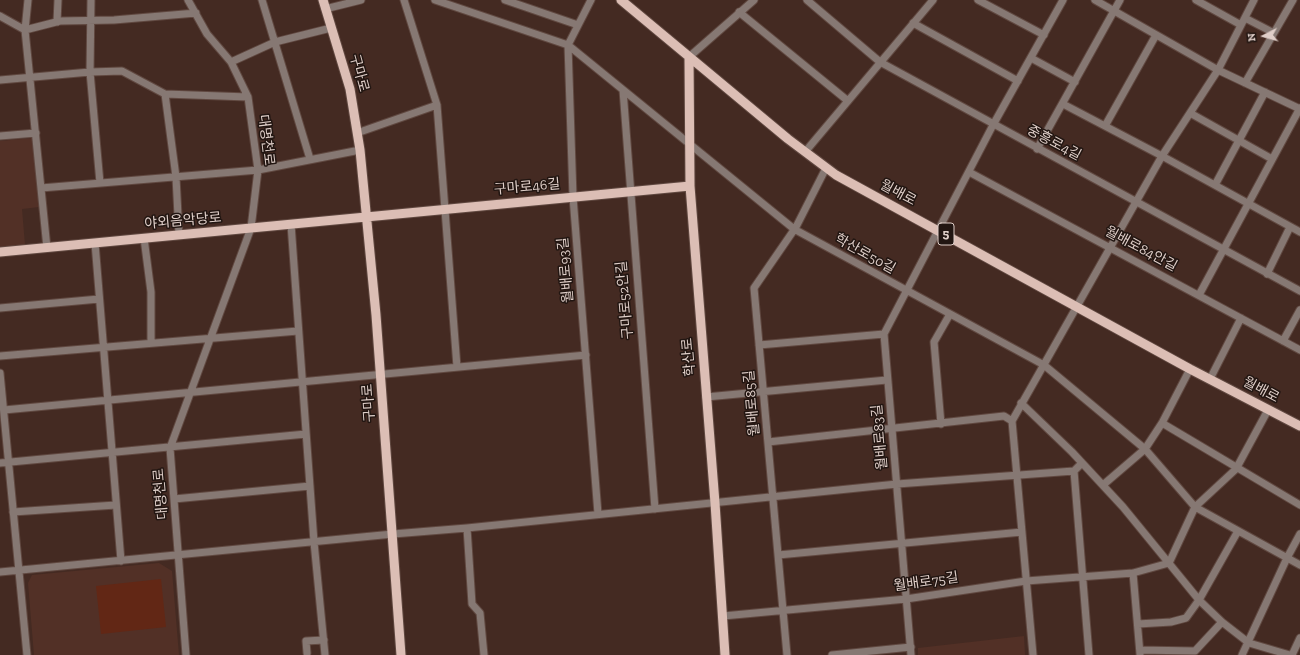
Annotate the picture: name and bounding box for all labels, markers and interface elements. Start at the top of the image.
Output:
north arrow [1244,16,1284,56]
text: N [1245,32,1258,42]
street label: 구마로 [346,52,372,94]
street label: 대명천로 [255,113,277,167]
street label: 중흥로4길 [1024,122,1084,164]
street label: 구마로46길 [493,176,561,198]
street label: 월배로 [877,177,919,209]
street label: 야외음악당로 [144,209,222,233]
road number: 5 [938,223,954,245]
street label: 월배로84안길 [1102,223,1180,275]
street label: 학산로50길 [832,230,898,278]
street label: 월배로93길 [555,236,577,304]
street label: 구마로52안길 [613,260,637,340]
street label: 학산로 [679,337,699,377]
street label: 월배로85길 [741,369,763,437]
street label: 월배로 [1240,374,1282,406]
street label: 구마로 [359,383,379,423]
street label: 월배로83길 [869,403,891,471]
street label: 대명천로 [150,468,172,520]
street label: 월배로75길 [893,569,959,595]

